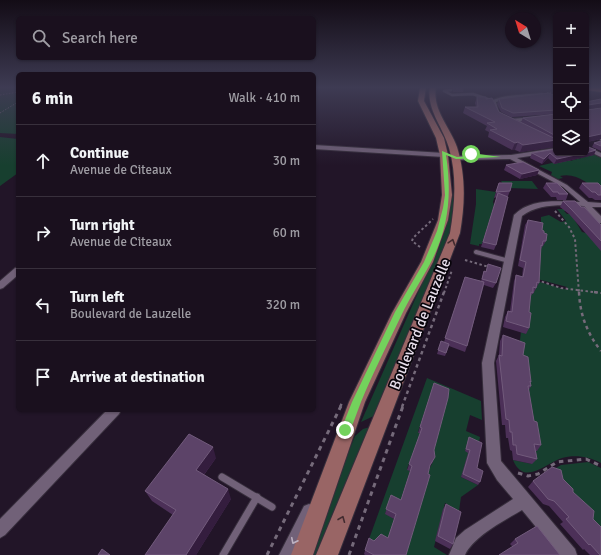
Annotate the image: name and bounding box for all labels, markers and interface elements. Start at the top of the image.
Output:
north arrow [505,12,541,48]
map controls [553,12,589,156]
button: + [553,12,589,48]
search box [16,16,316,60]
icon: search [30,27,52,49]
text: Search here [62,29,138,47]
button: − [553,48,589,84]
button: locate [553,84,589,120]
text: 6 min [32,88,73,109]
text: Walk · 410 m [229,90,300,106]
button: layers [553,120,589,156]
text: Continue [70,144,129,162]
route start [462,145,480,163]
icon: ahead [32,150,54,172]
text: 30 m [273,153,300,169]
text: Avenue de Citeaux [70,162,172,178]
text: Turn right [70,216,135,234]
icon: right [32,222,54,244]
text: 60 m [273,225,300,241]
text: Avenue de Citeaux [70,234,172,250]
one-way arrow [447,239,456,246]
street label: Boulevard de Lauzelle [385,256,455,392]
text: Turn left [70,288,124,306]
icon: left [32,294,54,316]
text: 320 m [266,297,300,313]
text: Boulevard de Lauzelle [70,306,191,322]
icon: arrive [32,366,54,388]
text: Arrive at destination [70,368,205,386]
route end [336,421,354,439]
one-way arrow [337,515,345,522]
one-way arrow [291,537,299,545]

